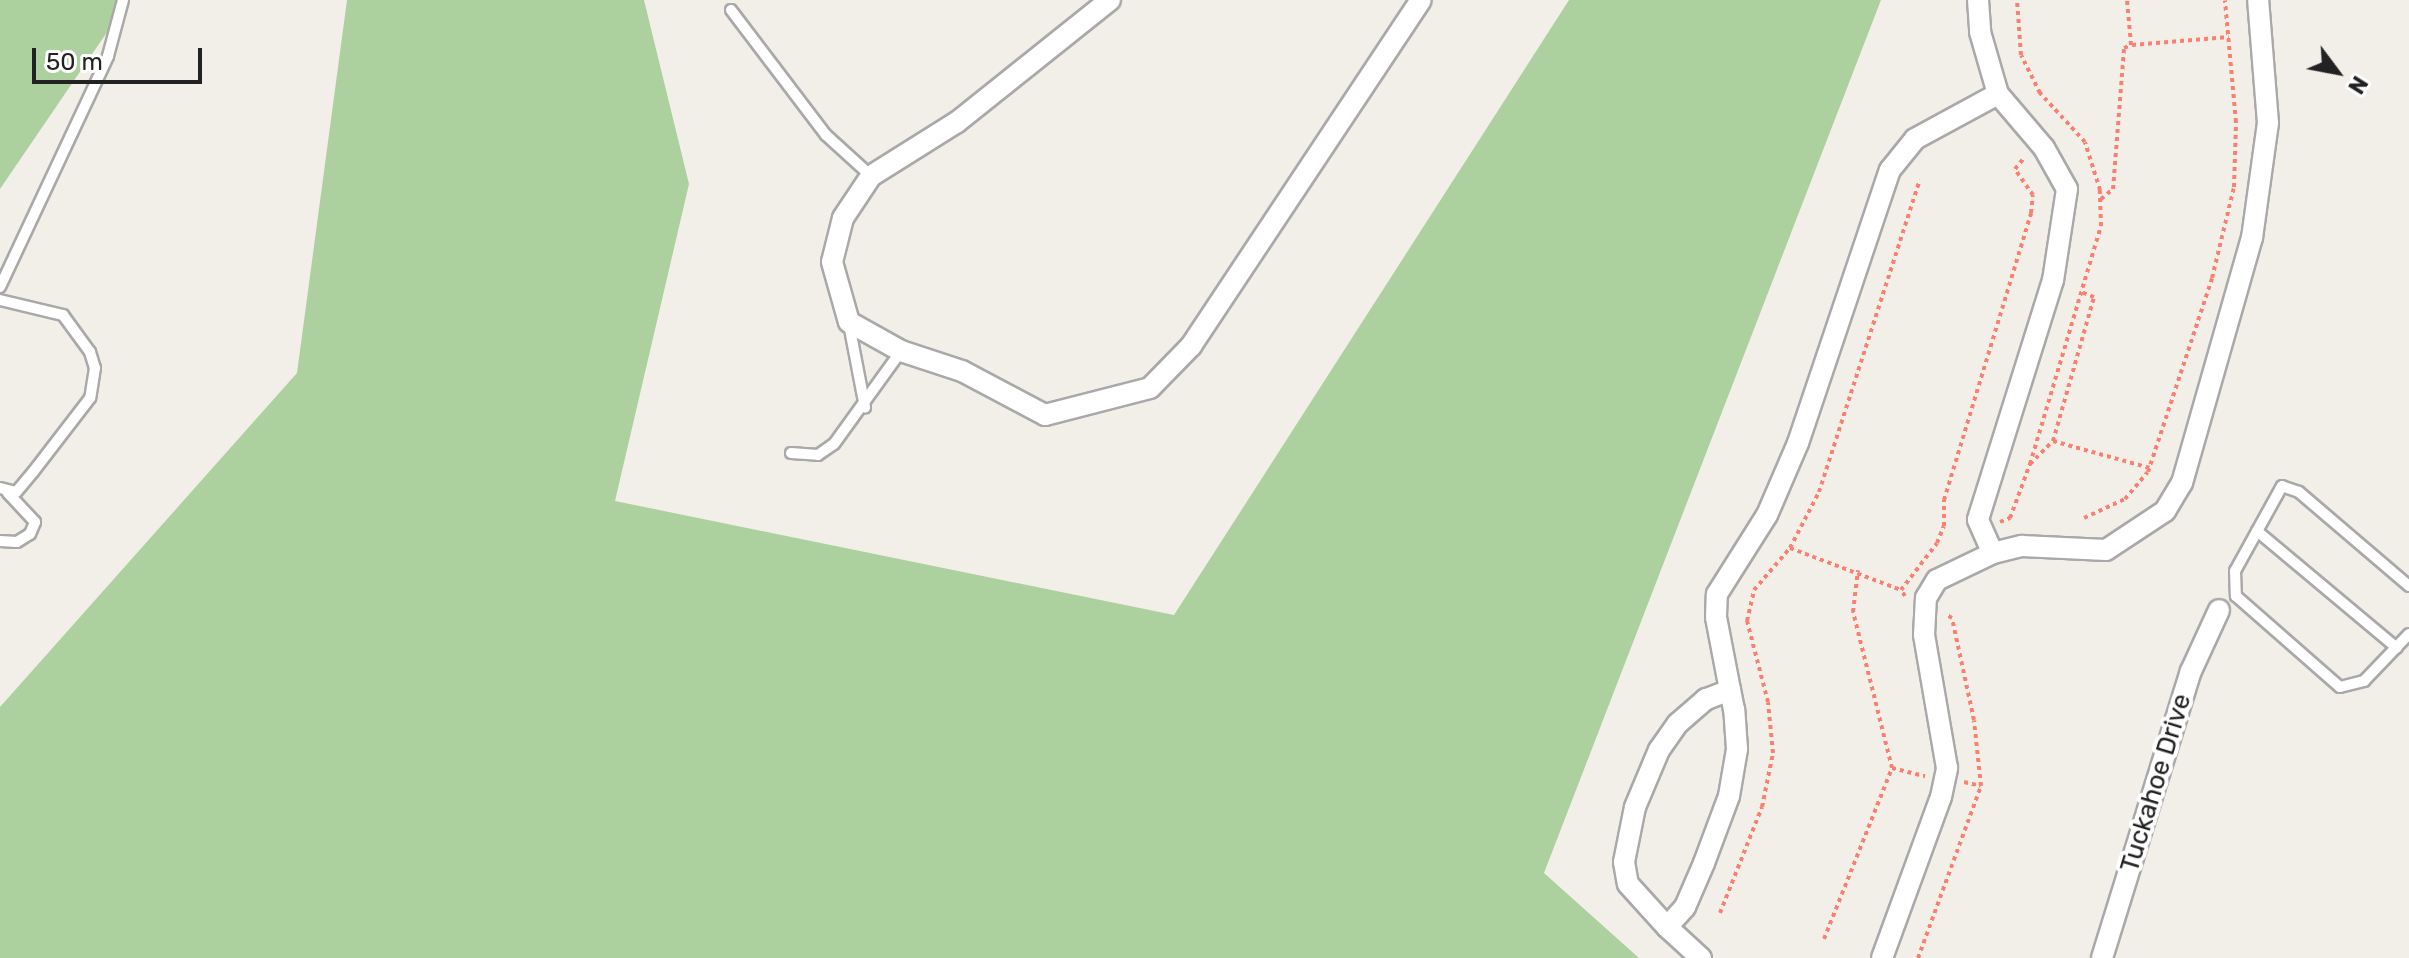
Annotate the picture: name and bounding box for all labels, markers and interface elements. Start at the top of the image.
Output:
scale bar [36,32,206,82]
north arrow [2297,32,2377,112]
text: 50 m [46,48,103,76]
text: N [2342,71,2373,99]
street label: Tuckahoe Drive [2114,690,2198,876]

